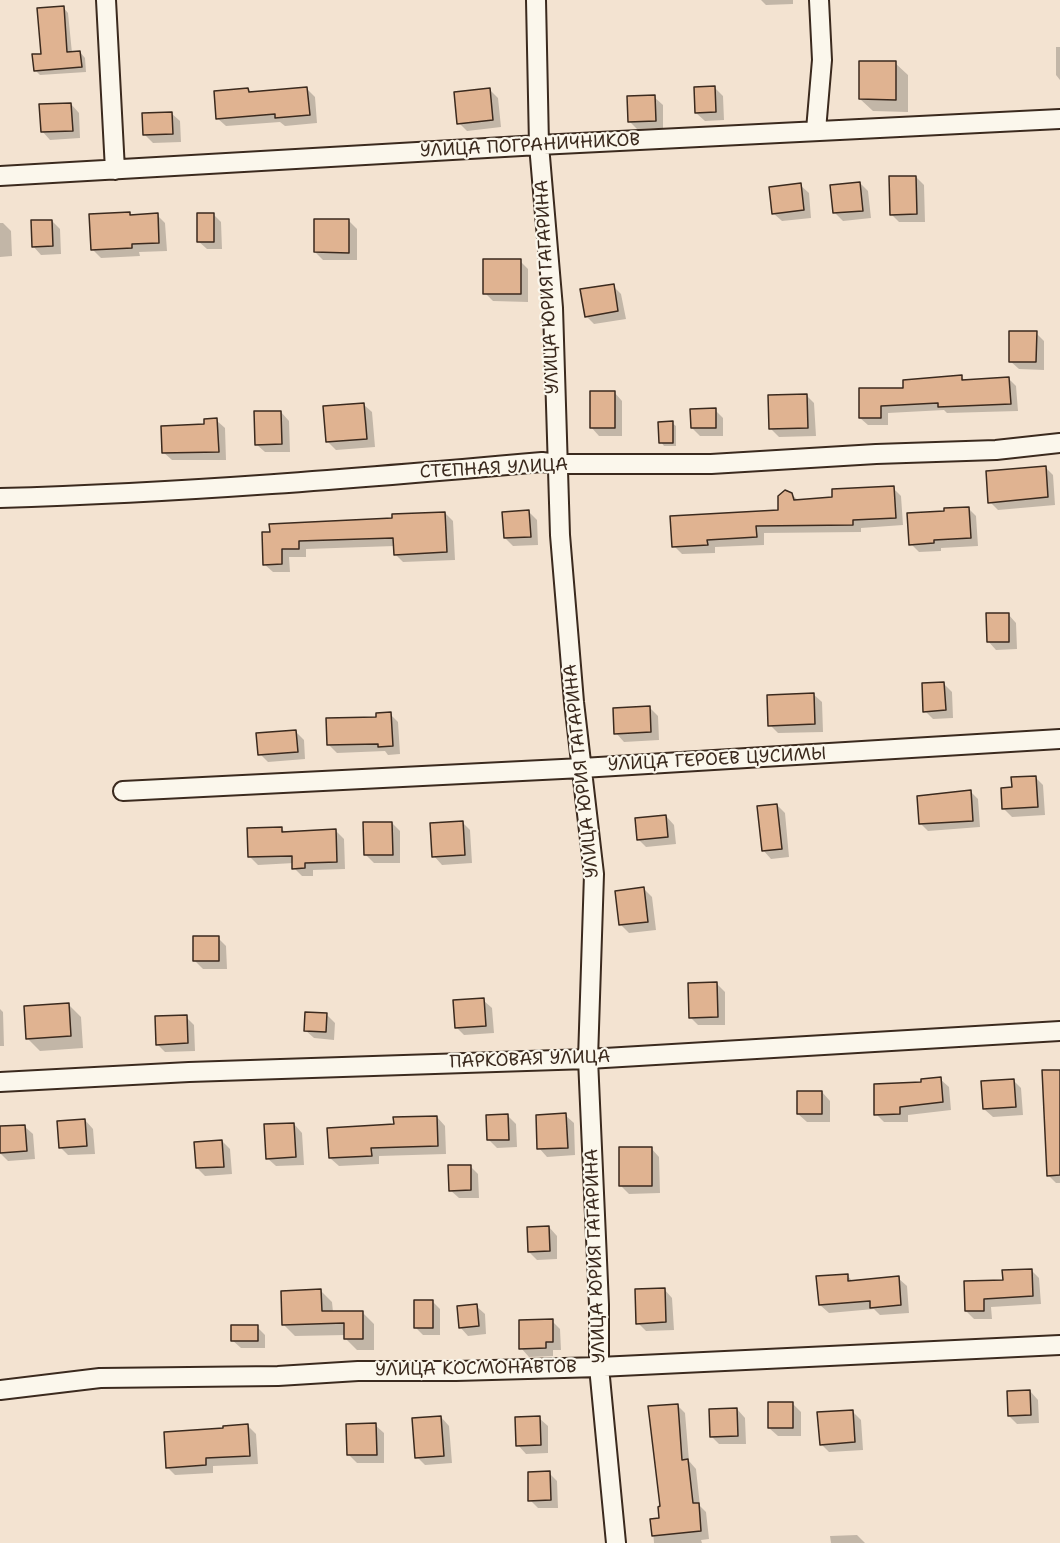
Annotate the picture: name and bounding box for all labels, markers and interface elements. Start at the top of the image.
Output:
street label: УЛИЦА ПОГРАНИЧНИКОВ [419,129,641,163]
street label: УЛИЦА ЮРИЯ ГАГАРИНА [532,179,564,395]
street label: СТЕПНАЯ УЛИЦА [419,454,569,484]
street label: УЛИЦА ЮРИЯ ГАГАРИНА [560,663,604,879]
street label: УЛИЦА ГЕРОЕВ ЦУСИМЫ [607,743,827,777]
street label: ПАРКОВАЯ УЛИЦА [449,1046,611,1074]
street label: УЛИЦА ЮРИЯ ГАГАРИНА [581,1148,611,1364]
street label: УЛИЦА КОСМОНАВТОВ [375,1356,577,1382]

